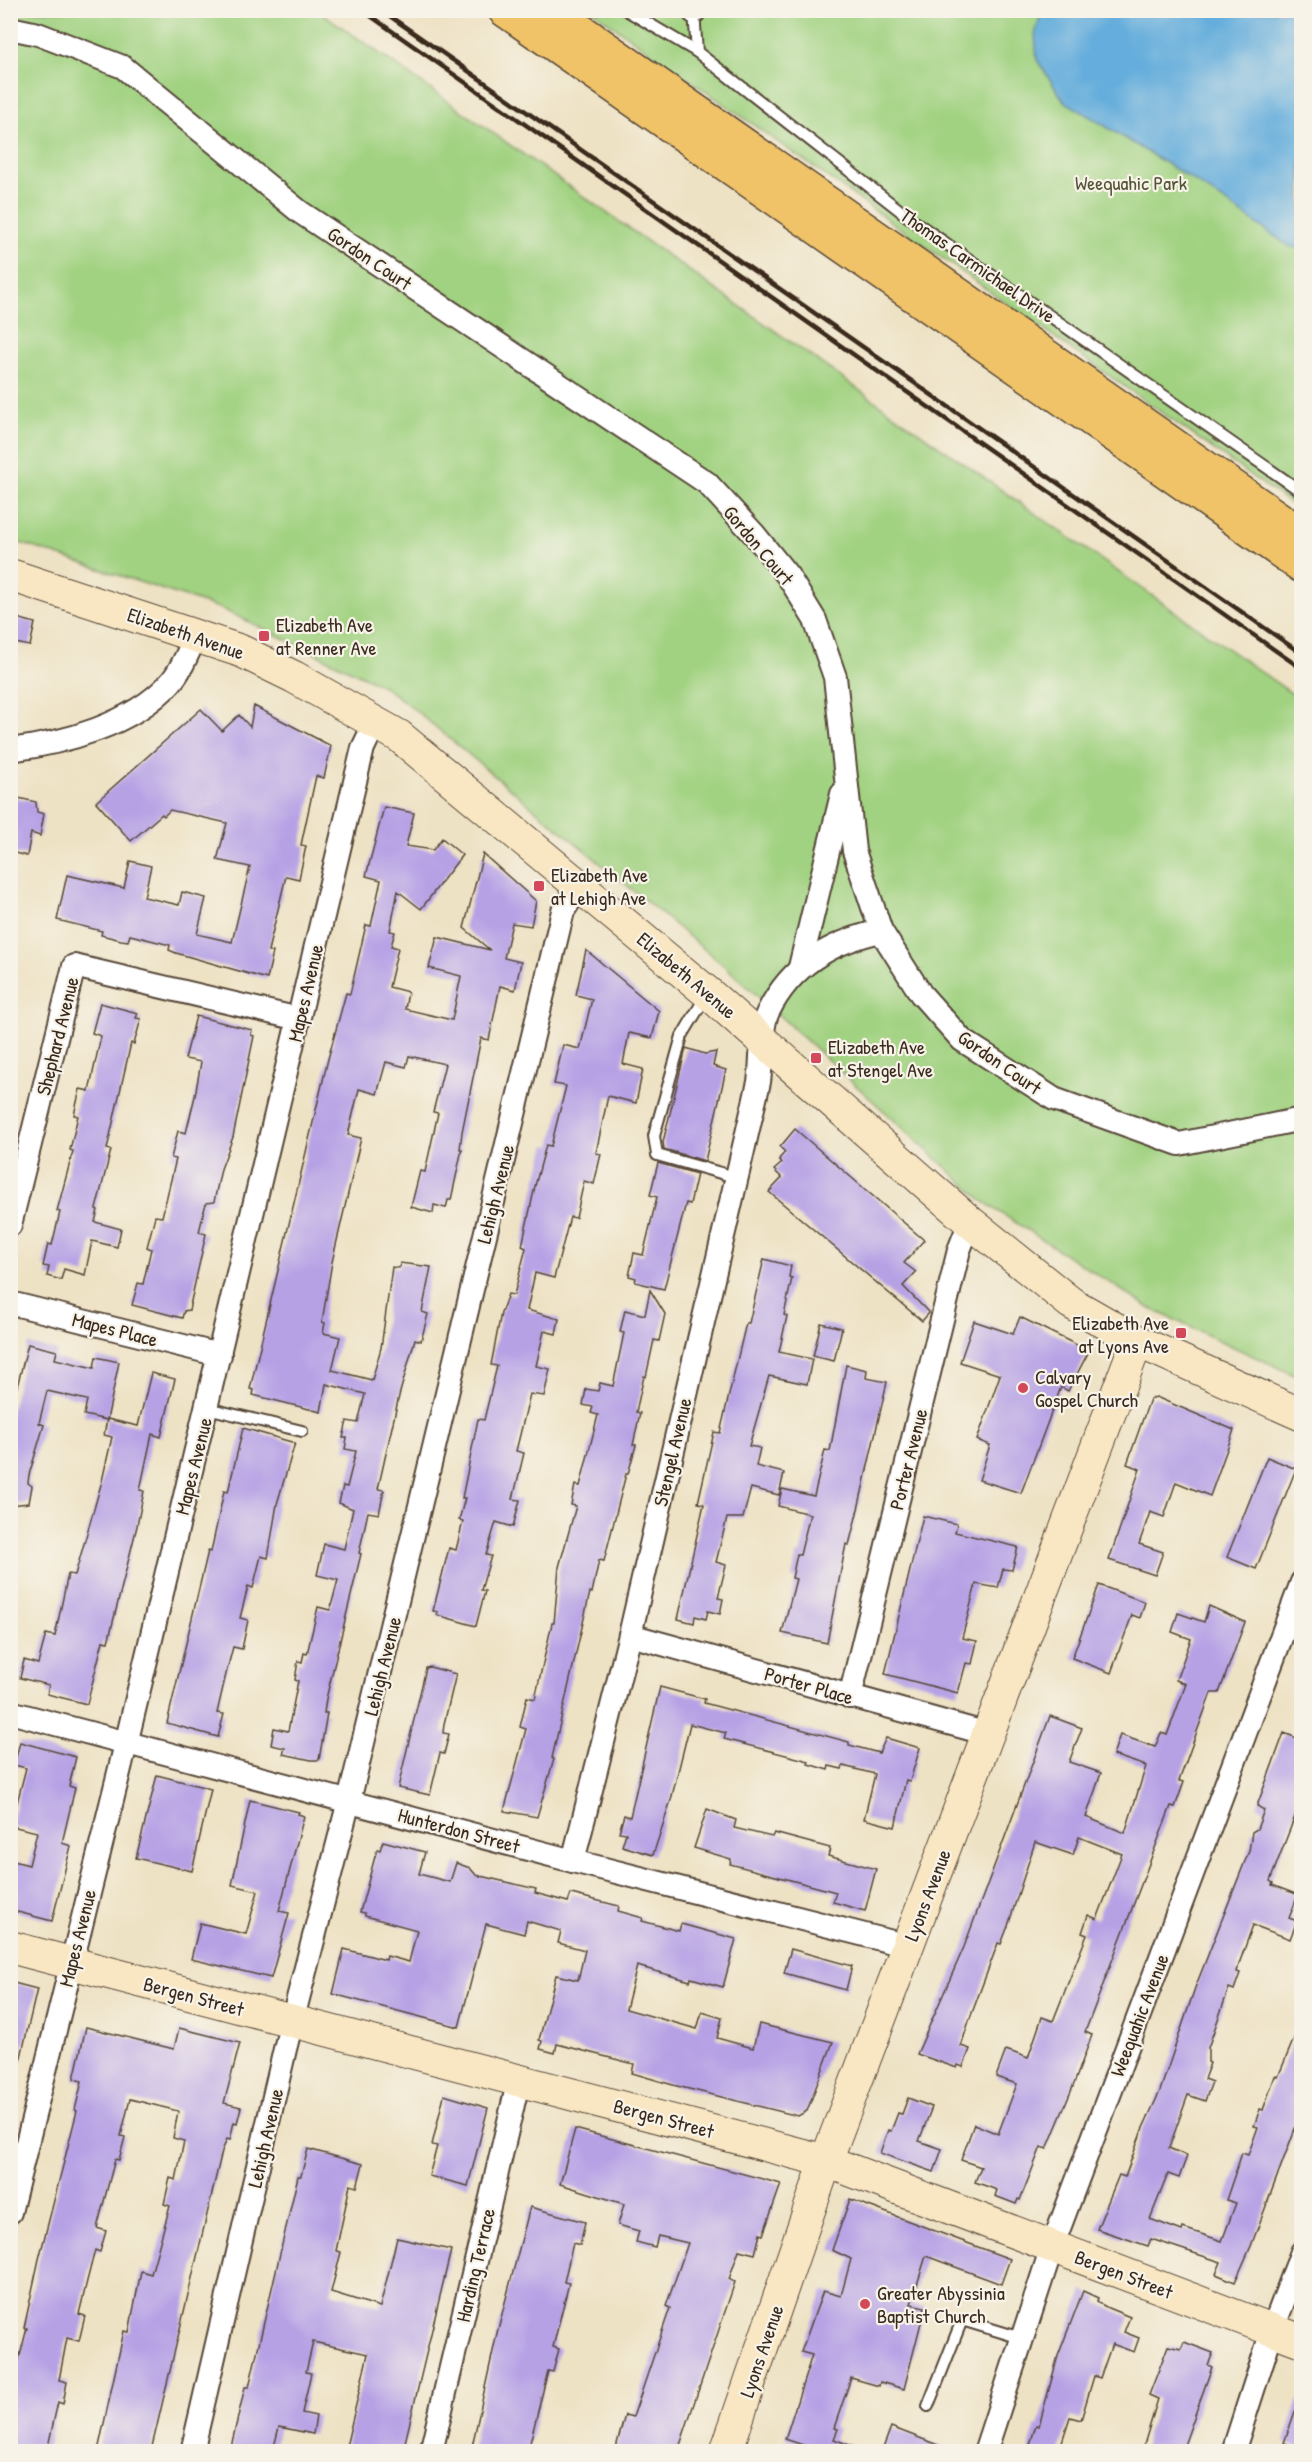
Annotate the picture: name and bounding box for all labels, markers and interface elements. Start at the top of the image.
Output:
park label: Weequahic Park [1075,169,1187,196]
street label: Thomas Carmichael Drive [895,201,1061,329]
street label: Gordon Court [322,220,418,297]
street label: Gordon Court [718,499,801,591]
street label: Elizabeth Avenue [124,600,248,666]
place label: Elizabeth Ave at Renner Ave [276,611,376,661]
marker: Elizabeth Ave at Renner Ave [257,629,271,643]
place label: Elizabeth Ave at Lehigh Ave [551,861,648,911]
marker: Elizabeth Ave at Lehigh Ave [532,879,546,893]
street label: Elizabeth Avenue [632,925,742,1025]
street label: Mapes Avenue [281,942,329,1044]
street label: Shephard Avenue [29,974,85,1098]
street label: Gordon Court [953,1023,1048,1101]
place label: Elizabeth Ave at Stengel Ave [828,1033,933,1083]
marker: Elizabeth Ave at Stengel Ave [809,1051,823,1065]
street label: Lehigh Avenue [470,1142,520,1246]
street label: Mapes Place [69,1305,161,1353]
place label: Elizabeth Ave at Lyons Ave [1072,1309,1169,1359]
marker: Elizabeth Ave at Lyons Ave [1174,1326,1188,1340]
place label: Calvary Gospel Church [1035,1363,1138,1413]
marker: Calvary Gospel Church [1016,1381,1030,1395]
street label: Stengel Avenue [646,1395,698,1509]
street label: Porter Avenue [882,1406,934,1512]
street label: Mapes Avenue [168,1415,218,1517]
street label: Lehigh Avenue [357,1614,407,1718]
street label: Porter Place [762,1659,857,1711]
street label: Hunterdon Street [395,1801,524,1860]
street label: Lyons Avenue [897,1845,957,1945]
street label: Mapes Avenue [52,1887,102,1989]
street label: Weequahic Avenue [1103,1950,1175,2080]
street label: Bergen Street [141,1970,248,2023]
street label: Lehigh Avenue [240,2086,290,2190]
street label: Bergen Street [611,2092,718,2145]
street label: Harding Terrace [449,2205,501,2325]
street label: Bergen Street [1071,2243,1178,2305]
place label: Greater Abyssinia Baptist Church [877,2279,1005,2329]
marker: Greater Abyssinia Baptist Church [858,2297,872,2311]
street label: Lyons Avenue [733,2301,789,2401]

